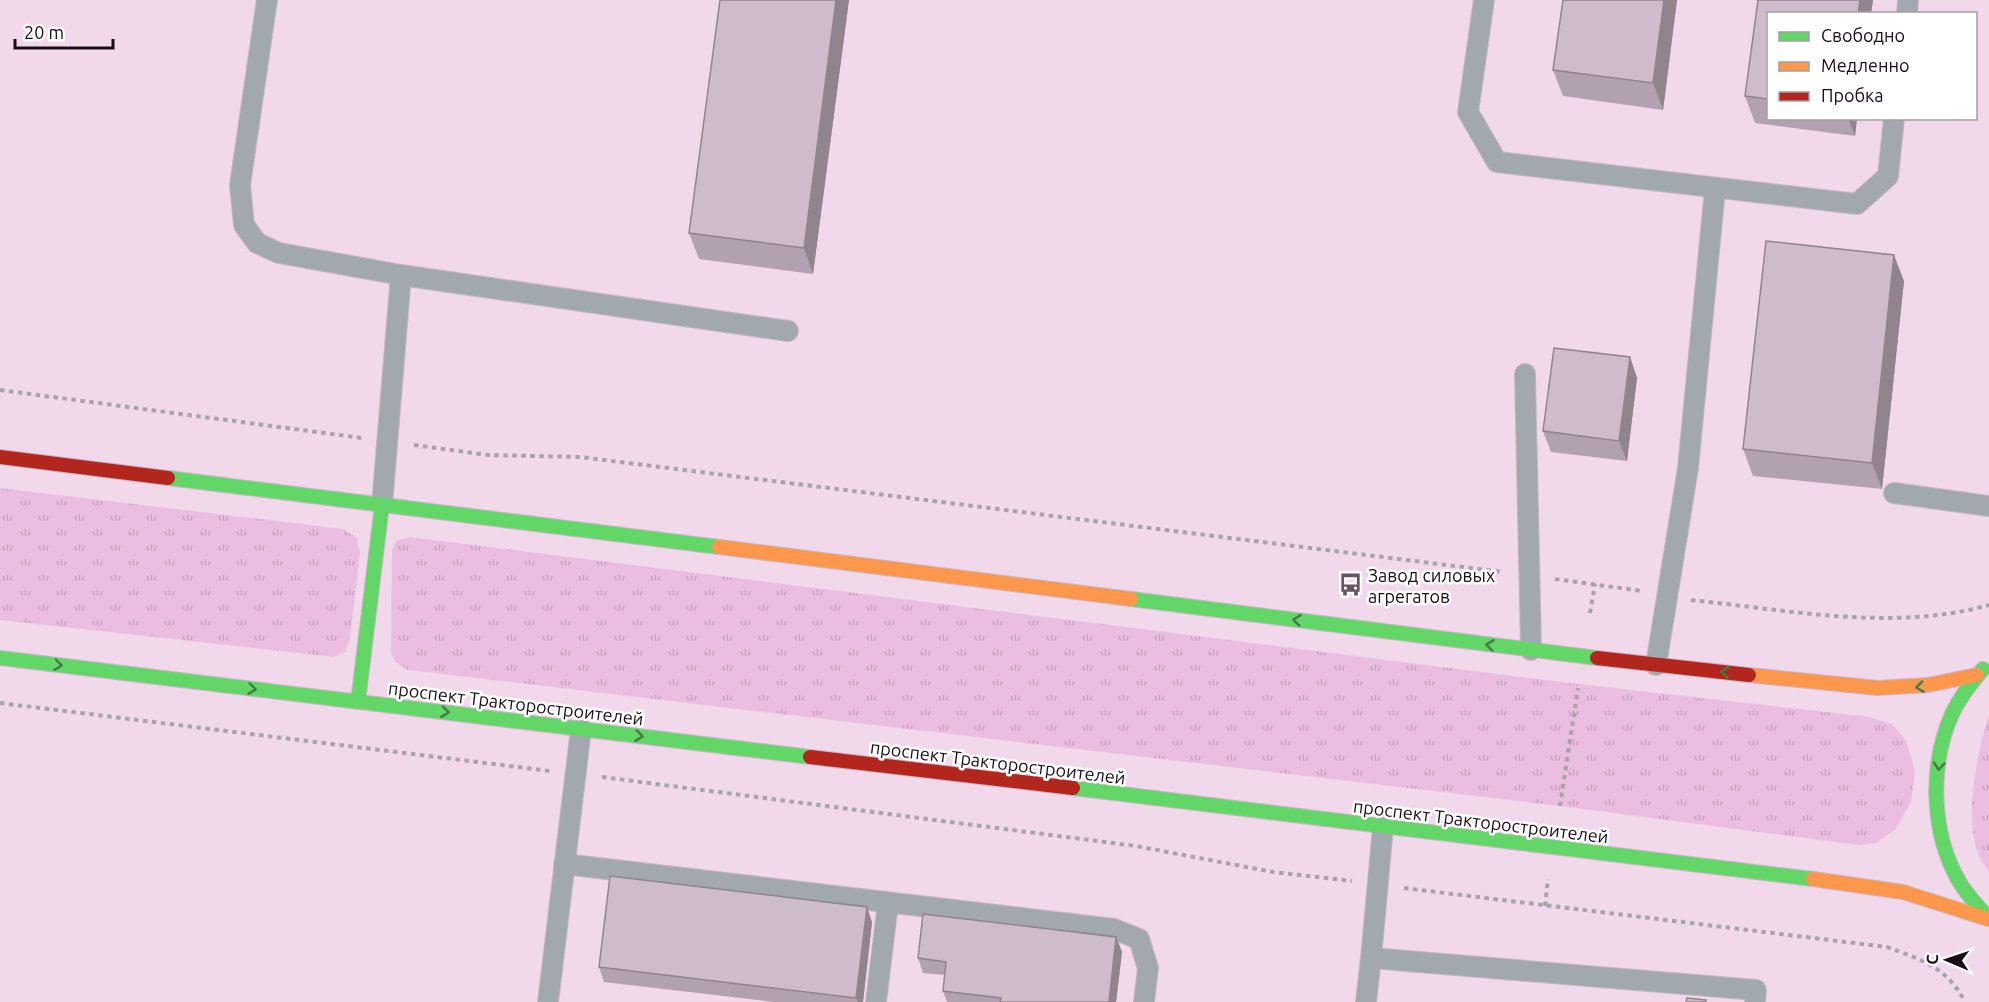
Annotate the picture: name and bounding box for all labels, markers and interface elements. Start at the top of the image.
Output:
scale bar [15,12,112,50]
legend [1767,12,1977,120]
text: 20 m [24,22,64,42]
text: Свободно [1821,25,1905,45]
text: Медленно [1821,55,1910,75]
text: Пробка [1821,85,1884,105]
place label: Завод силовых агрегатов [1368,565,1495,606]
bus stop icon: Завод силовых агрегатов [1337,572,1363,598]
one-way arrow [1292,615,1301,627]
one-way arrow [1486,639,1495,651]
one-way arrow [53,658,63,671]
one-way arrow [1721,666,1730,679]
street label: проспект Тракторостроителей [387,677,645,729]
one-way arrow [1915,680,1924,692]
one-way arrow [247,682,256,694]
one-way arrow [441,706,450,718]
one-way arrow [634,729,643,742]
street label: проспект Тракторостроителей [869,736,1127,788]
one-way arrow [1933,762,1946,771]
street label: проспект Тракторостроителей [1352,795,1610,847]
north arrow [1917,930,1977,990]
text: С [1923,954,1941,965]

